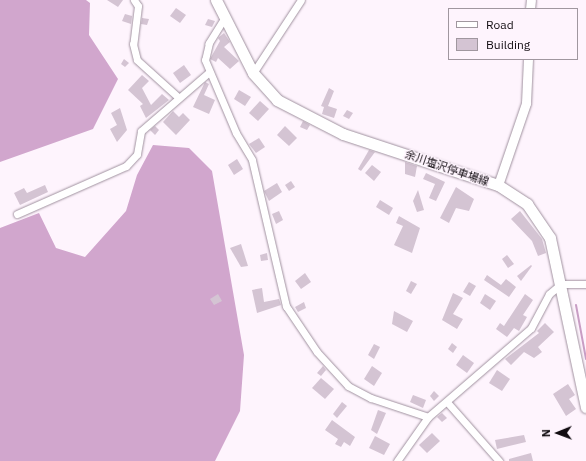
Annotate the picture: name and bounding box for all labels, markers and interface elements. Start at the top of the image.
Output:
legend [448,8,578,60]
text: Road [486,17,514,32]
text: Building [486,37,530,52]
street label: 余川塩沢停車場線 [403,147,491,189]
north arrow [538,413,578,453]
text: N [539,429,553,437]

